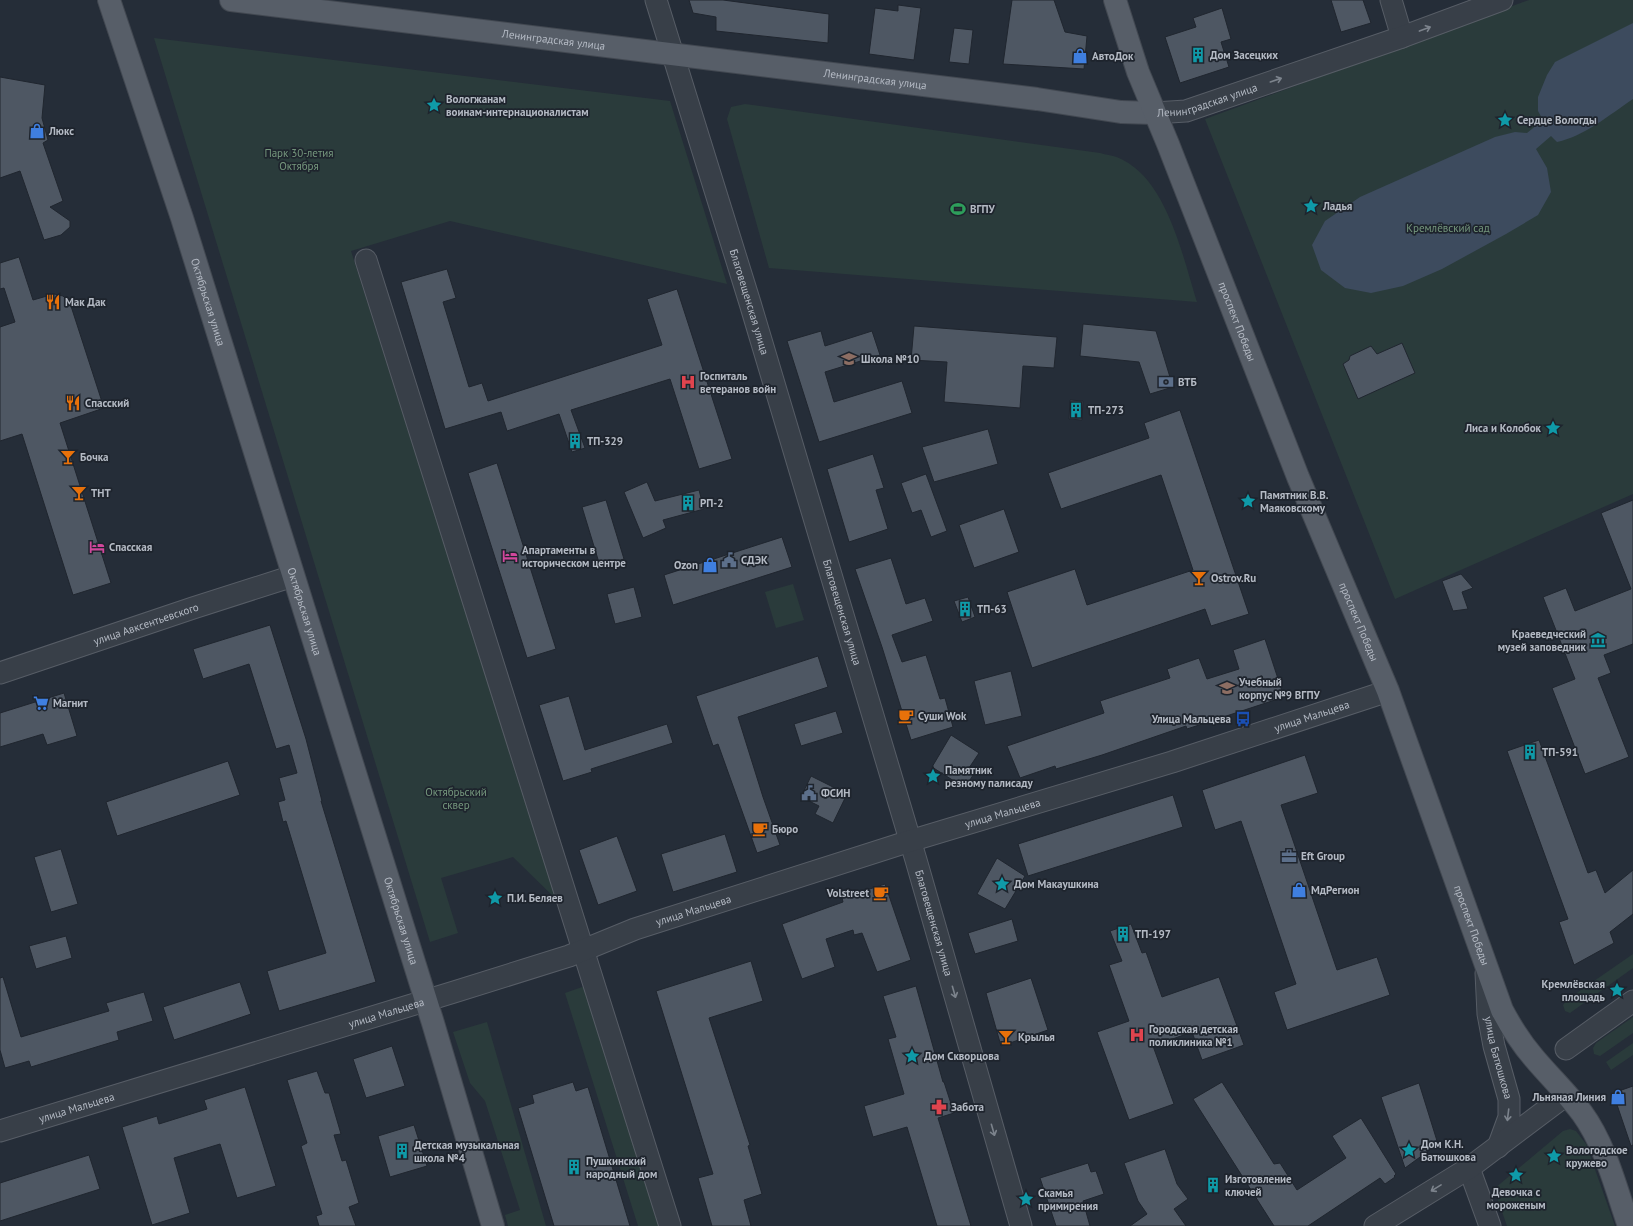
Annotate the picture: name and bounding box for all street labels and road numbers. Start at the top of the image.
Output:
street label: Ленинградская улица [500,26,606,53]
street label: Ленинградская улица [822,66,928,92]
street label: Ленинградская улица [1156,80,1259,120]
street label: Благовещенская улица [727,247,772,356]
street label: Октябрьская улица [188,256,228,348]
street label: проспект Победы [1215,280,1259,363]
street label: Благовещенская улица [820,558,865,667]
street label: Октябрьская улица [284,566,325,657]
street label: проспект Победы [1336,580,1382,663]
street label: улица Авксентьевского [91,600,200,648]
street label: улица Мальцева [1272,697,1351,735]
street label: улица Мальцева [963,795,1042,831]
street label: Благовещенская улица [912,868,956,978]
street label: Октябрьская улица [381,875,421,966]
street label: проспект Победы [1451,883,1492,967]
street label: улица Мальцева [654,892,733,929]
street label: улица Мальцева [347,995,426,1031]
street label: улица Батюшкова [1482,1015,1516,1101]
street label: улица Мальцева [37,1089,116,1126]

